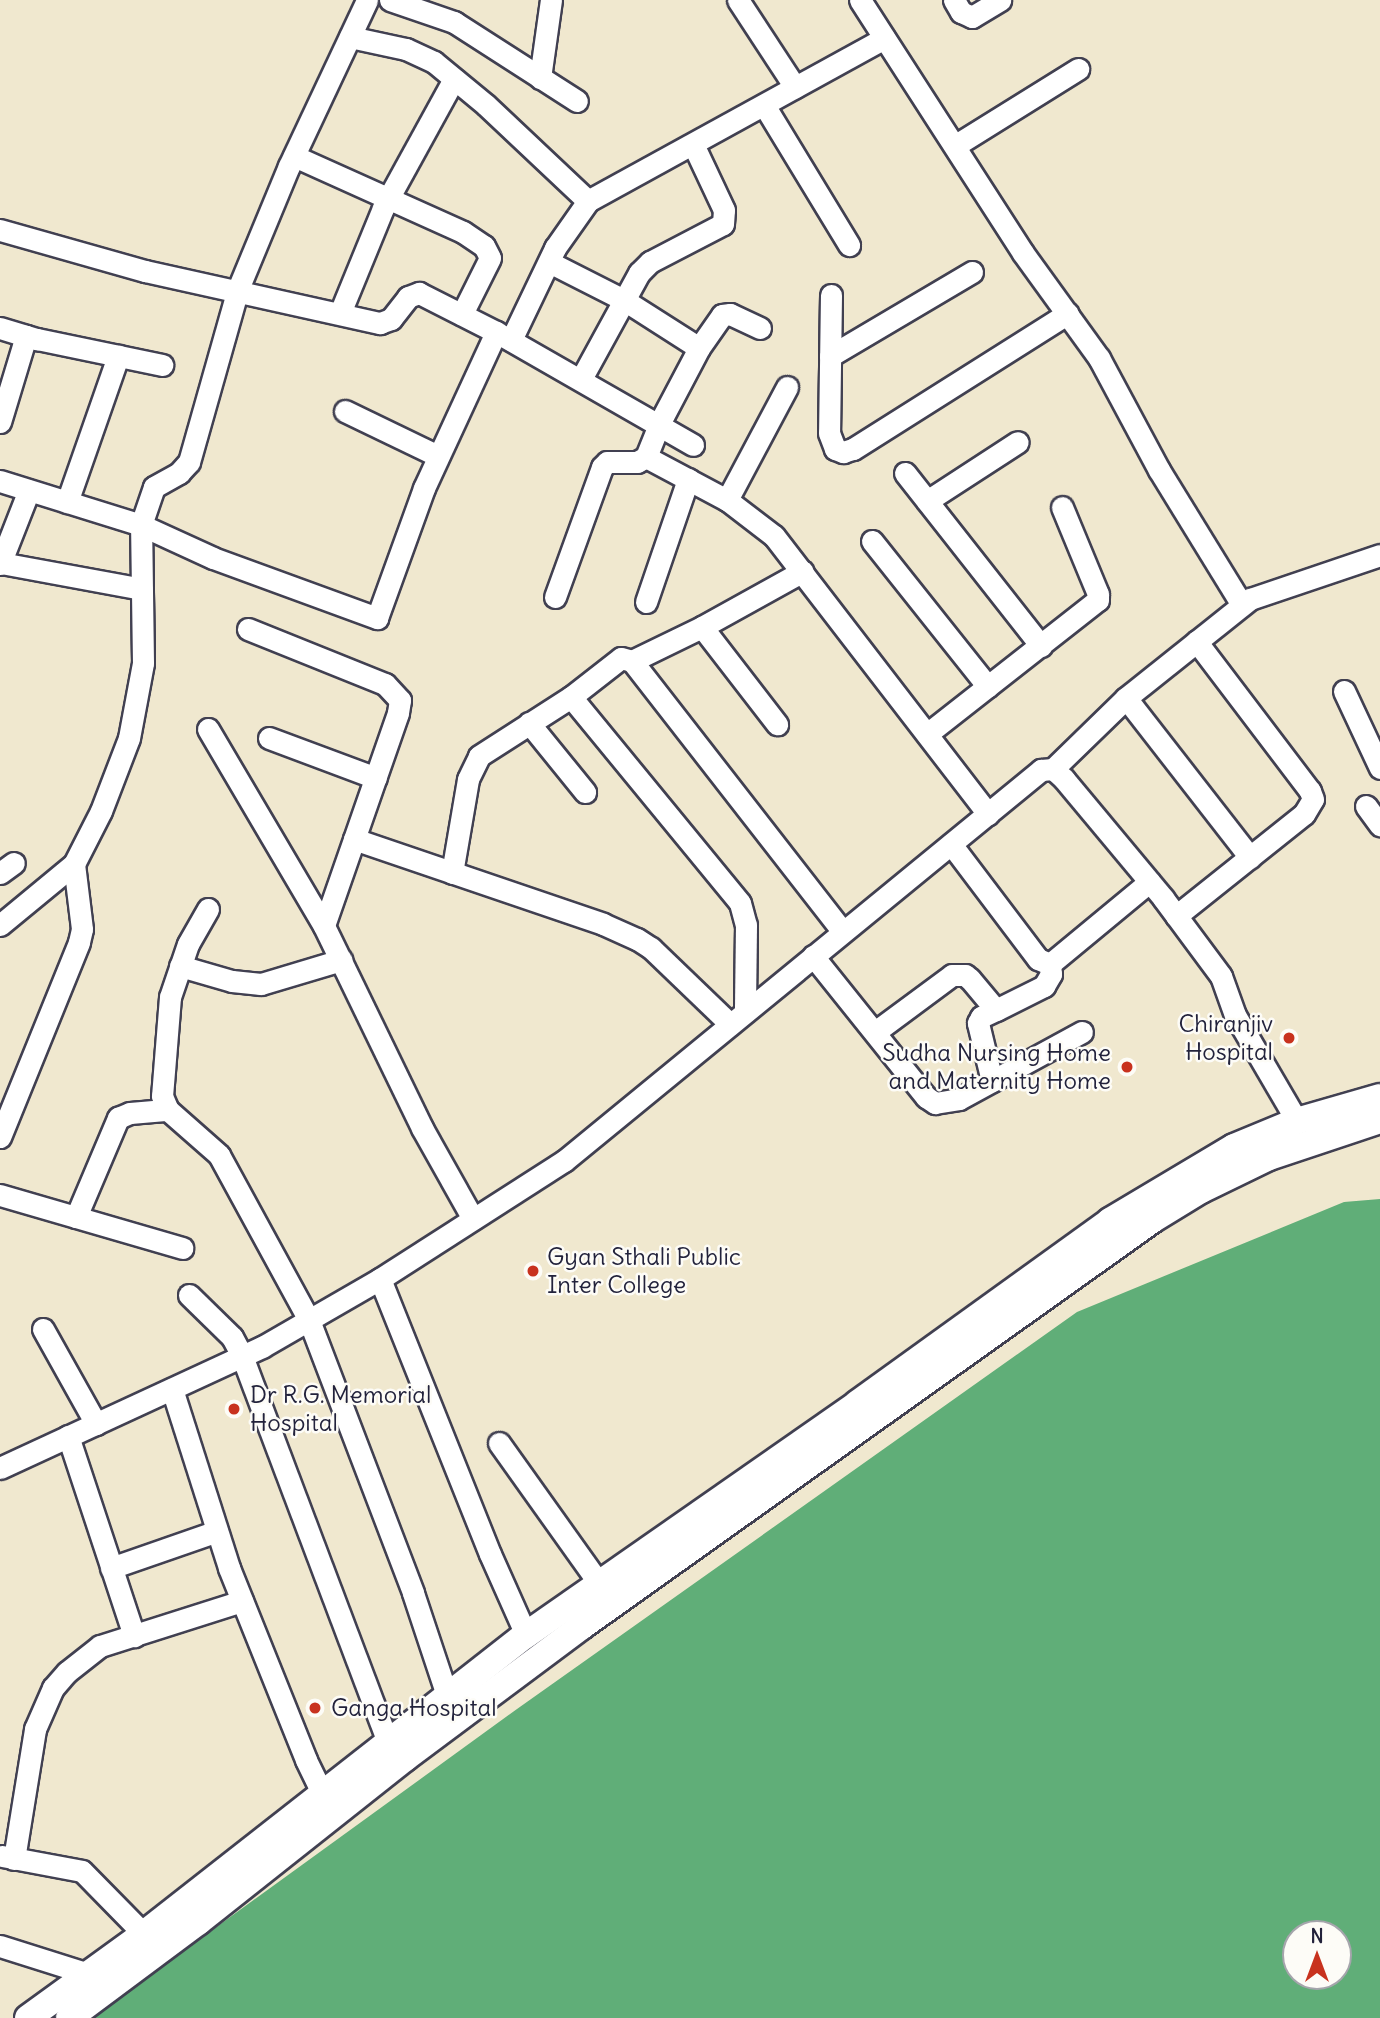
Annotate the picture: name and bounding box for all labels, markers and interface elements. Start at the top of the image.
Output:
place label: Chiranjiv Hospital [1178,1010,1273,1066]
marker: Chiranjiv Hospital [1279,1028,1299,1048]
place label: Sudha Nursing Home and Maternity Home [882,1039,1111,1095]
marker: Sudha Nursing Home and Maternity Home [1117,1057,1137,1077]
place label: Gyan Sthali Public Inter College [547,1243,741,1299]
marker: Gyan Sthali Public Inter College [525,1263,541,1279]
place label: Dr R.G. Memorial Hospital [250,1381,431,1437]
marker: Dr R.G. Memorial Hospital [224,1399,244,1419]
place label: Ganga Hospital [331,1694,497,1722]
marker: Ganga Hospital [305,1698,325,1718]
north arrow [1282,1920,1352,1990]
text: N [1310,1924,1324,1948]

